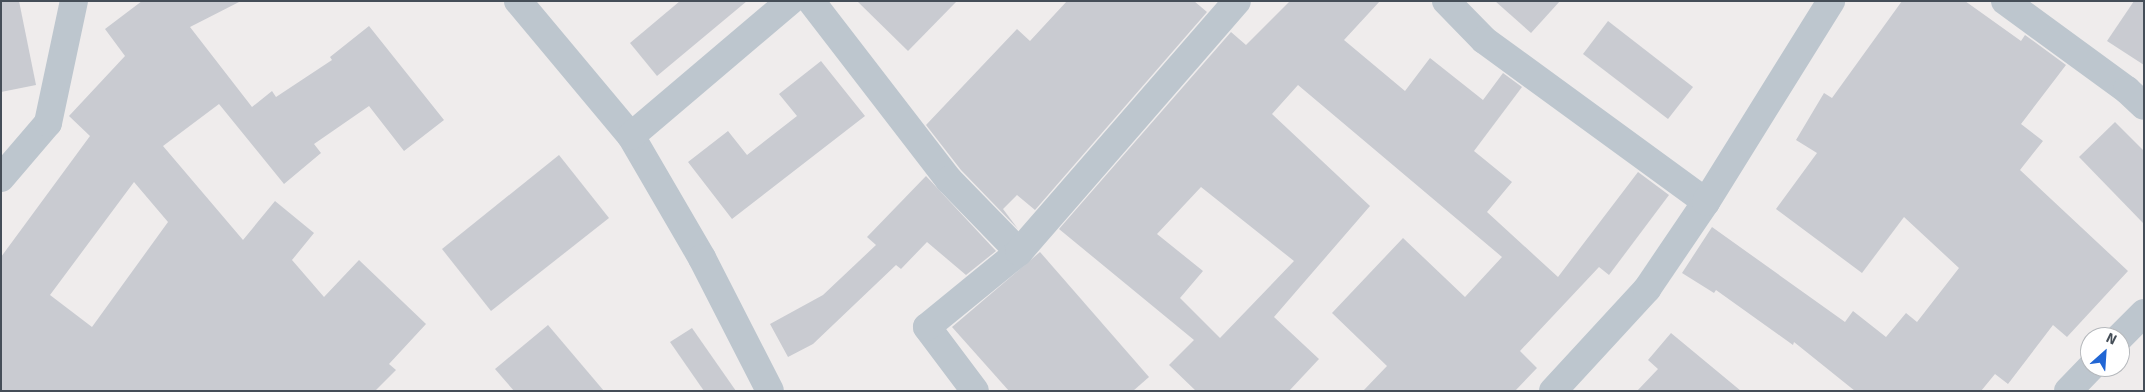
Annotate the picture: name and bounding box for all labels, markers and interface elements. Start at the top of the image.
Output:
north arrow [2080,327,2130,377]
text: N [2103,329,2119,349]

